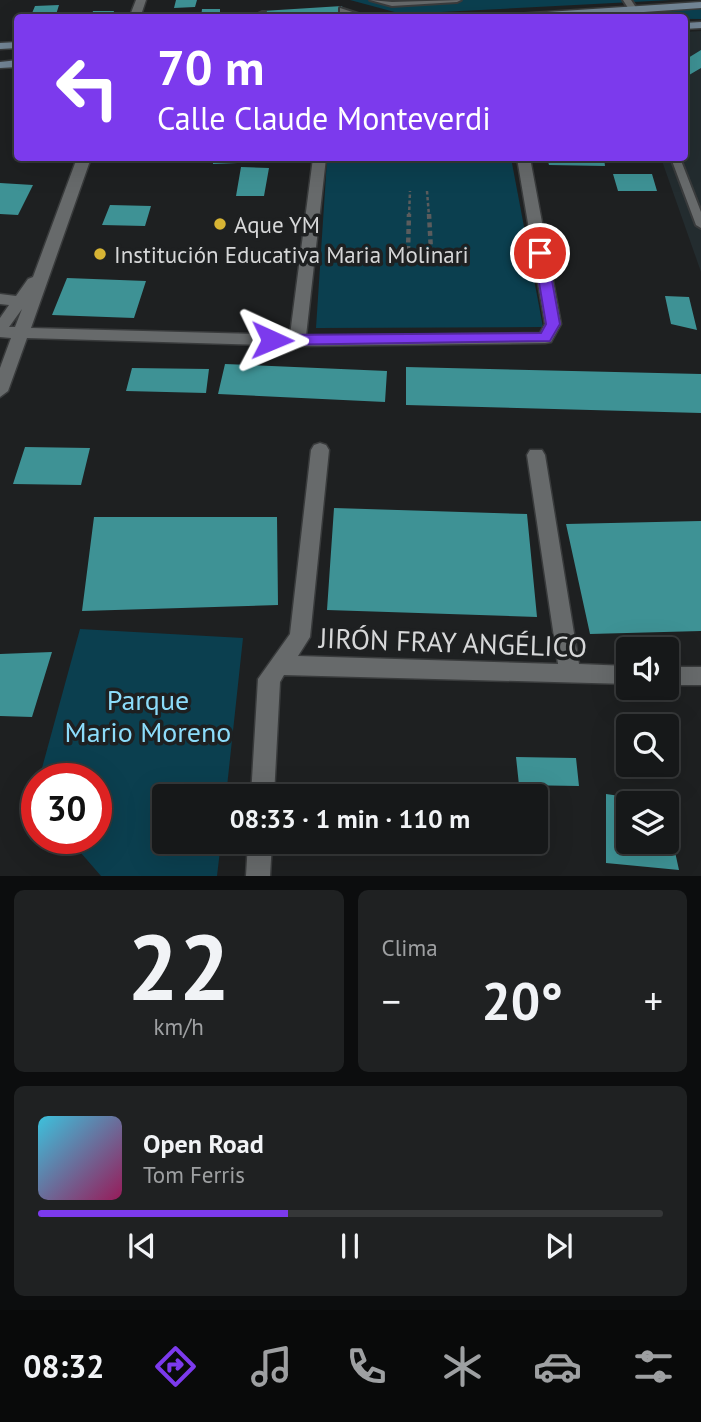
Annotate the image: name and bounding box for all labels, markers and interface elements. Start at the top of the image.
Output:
text: 70 m [157,35,264,99]
icon: left [42,42,133,133]
text: Calle Claude Monteverdi [157,97,491,139]
place label: Aque YM [234,210,320,239]
marker: Aque YM [212,216,228,232]
pin [510,223,570,283]
icon: arrive [521,234,559,272]
place label: Institución Educativa Maria Molinari [114,240,469,269]
marker: Institución Educativa Maria Molinari [92,246,108,262]
position arrow [235,303,309,377]
street label: JIRÓN FRAY ANGÉLICO [317,619,588,665]
map controls [616,637,679,854]
button: sound [616,637,679,700]
park label: Parque Mario Moreno [65,681,231,750]
button: search [616,714,679,777]
speed limit sign: 30 [21,763,112,854]
button: layers [616,791,679,854]
text: 08:33 · 1 min · 110 m [230,802,470,835]
text: 22 [127,907,230,1025]
text: Clima [382,933,438,962]
text: 20° [481,967,563,1034]
text: − [382,976,401,1025]
text: + [644,976,663,1025]
text: km/h [154,1012,204,1041]
text: Open Road [143,1127,264,1160]
text: Tom Ferris [143,1160,245,1189]
icon: previous [123,1227,161,1265]
icon: pause [331,1227,369,1265]
icon: next [540,1227,578,1265]
icon: directions [151,1342,200,1391]
icon: music [247,1342,296,1391]
icon: phone [342,1342,391,1391]
icon: climate [438,1342,487,1391]
icon: car [533,1342,582,1391]
icon: filters [629,1342,678,1391]
text: 08:32 [23,1345,104,1387]

